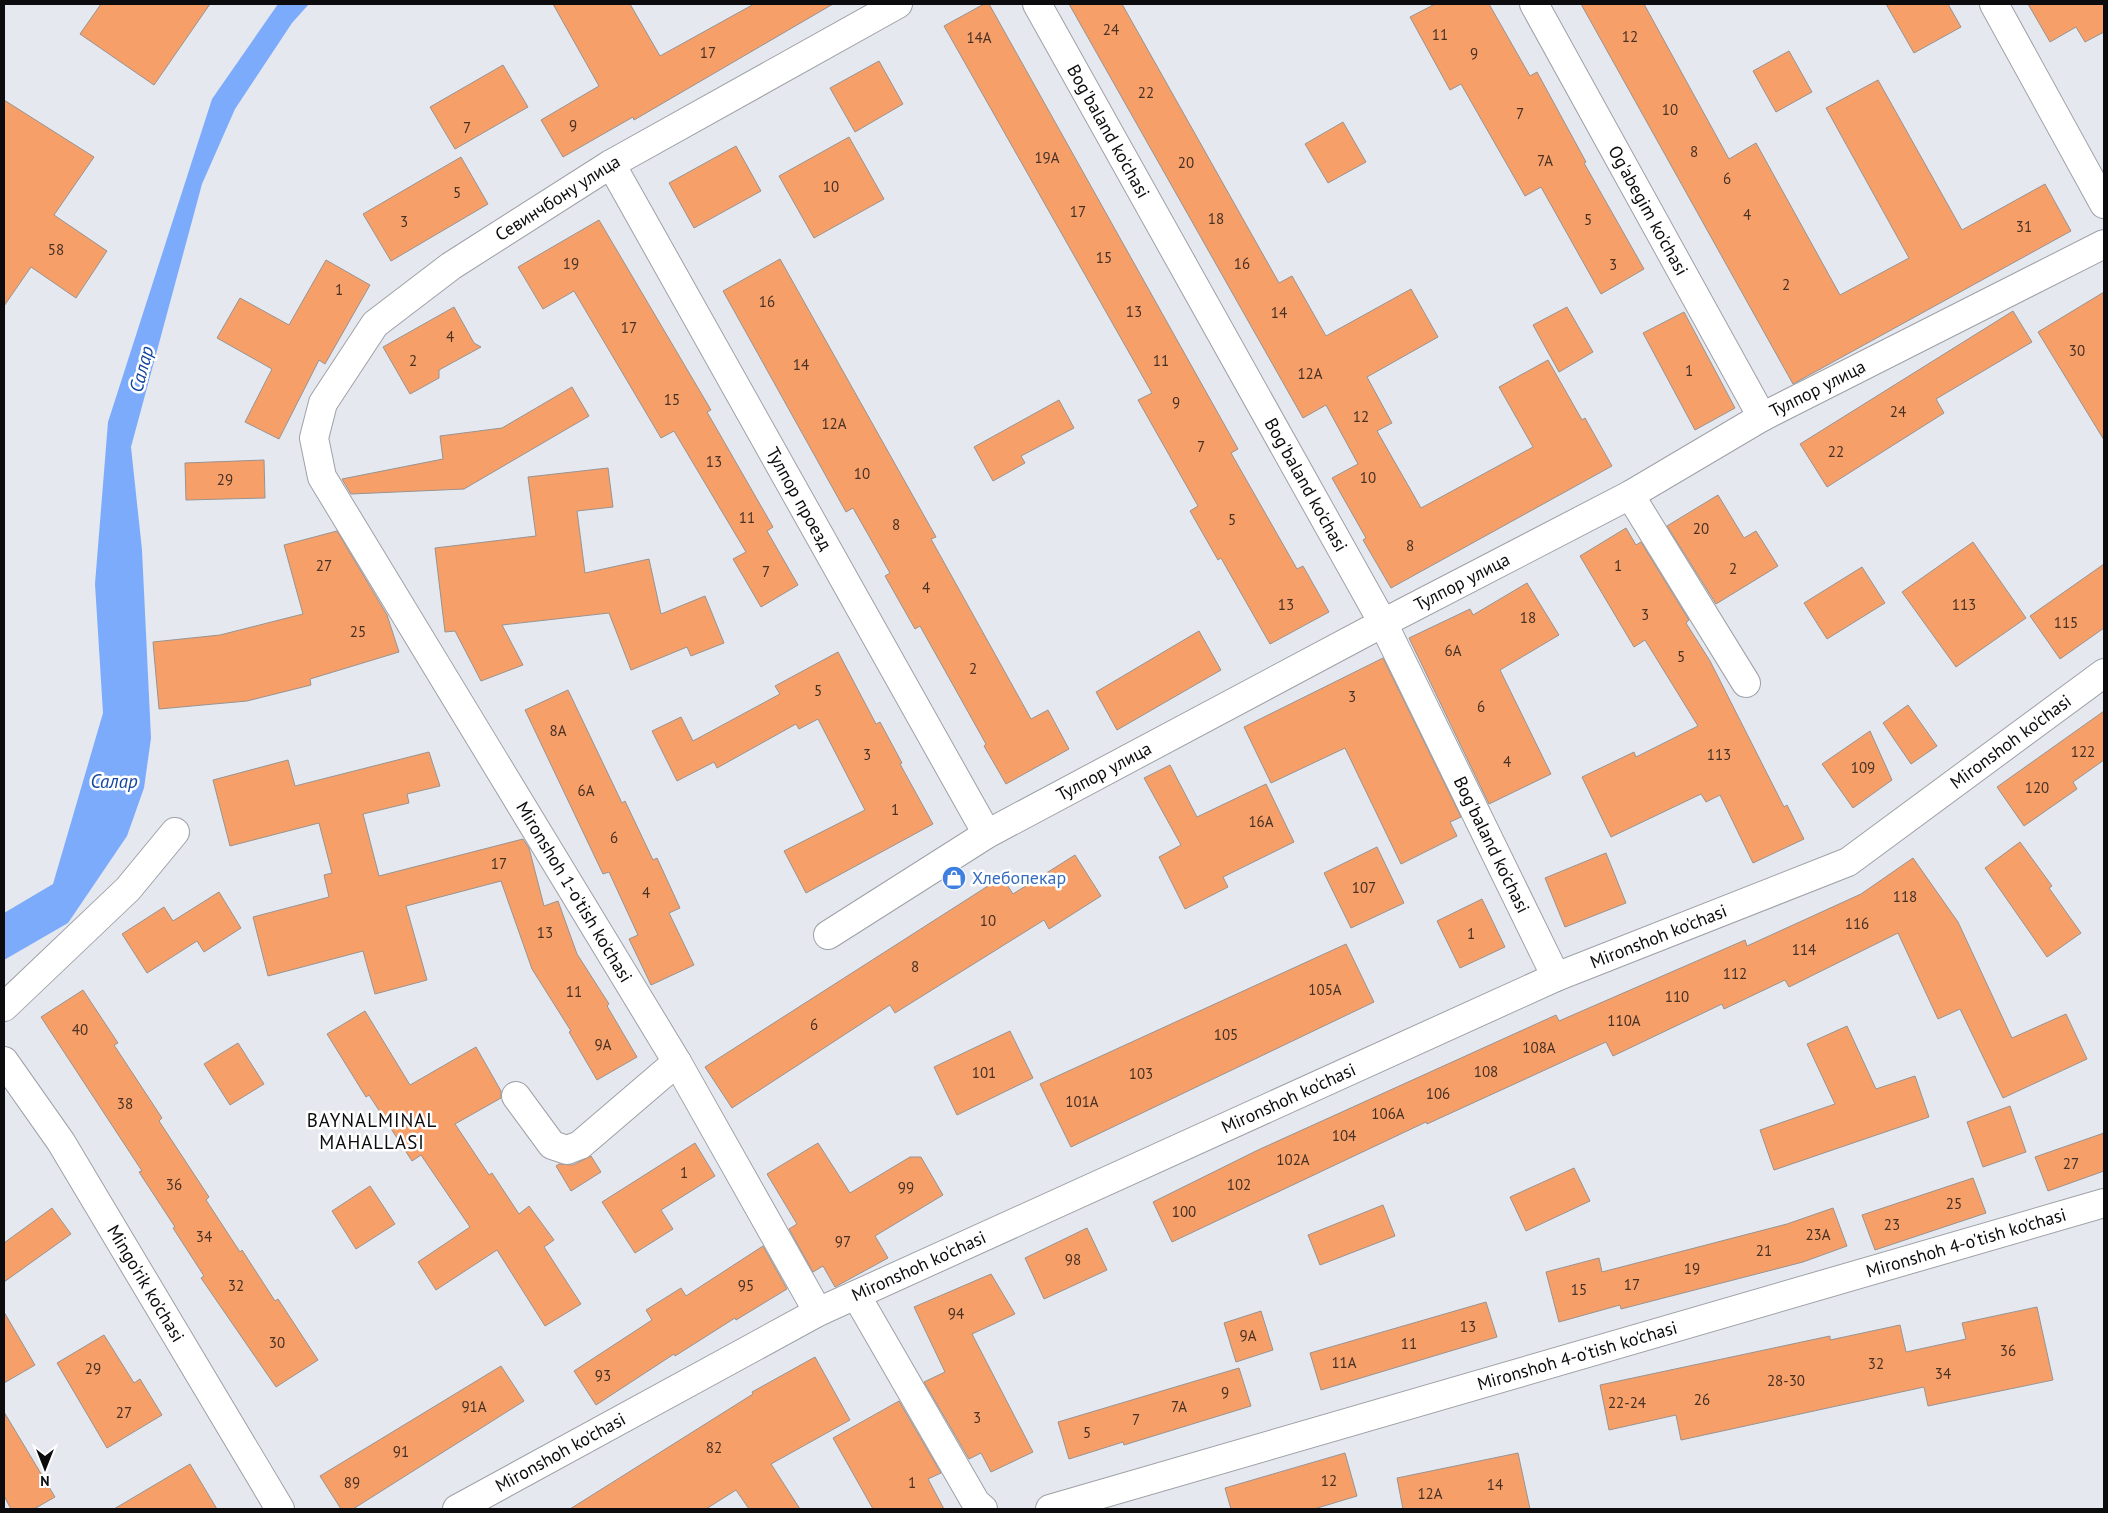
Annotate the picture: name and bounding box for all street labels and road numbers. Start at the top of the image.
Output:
street label: Bog'baland ko'chasi [1062,60,1155,202]
street label: Og'abegim ko'chasi [1603,141,1694,279]
street label: Севинчбону улица [491,149,624,246]
street label: Тулпор улица [1766,355,1869,422]
street label: Bog'baland ko'chasi [1260,414,1353,556]
street label: Тулпор проезд [761,443,838,554]
street label: Тулпор улица [1410,547,1513,616]
street label: Mironshoh ko'chasi [1945,689,2076,794]
street label: Тулпор улица [1052,736,1155,806]
street label: Bog'baland ko'chasi [1449,772,1535,917]
street label: Mironshoh 1-o'tish ko'chasi [511,797,638,986]
street label: Mironshoh ko'chasi [1587,899,1730,973]
street label: Mironshoh ko'chasi [1218,1058,1359,1138]
street label: Mironshoh 4-o'tish ko'chasi [1863,1203,2069,1282]
street label: Mingo'rik ko'chasi [102,1221,190,1346]
street label: Mironshoh ko'chasi [848,1225,989,1306]
street label: Mironshoh 4-o'tish ko'chasi [1474,1316,1680,1395]
street label: Mironshoh ko'chasi [491,1407,630,1497]

